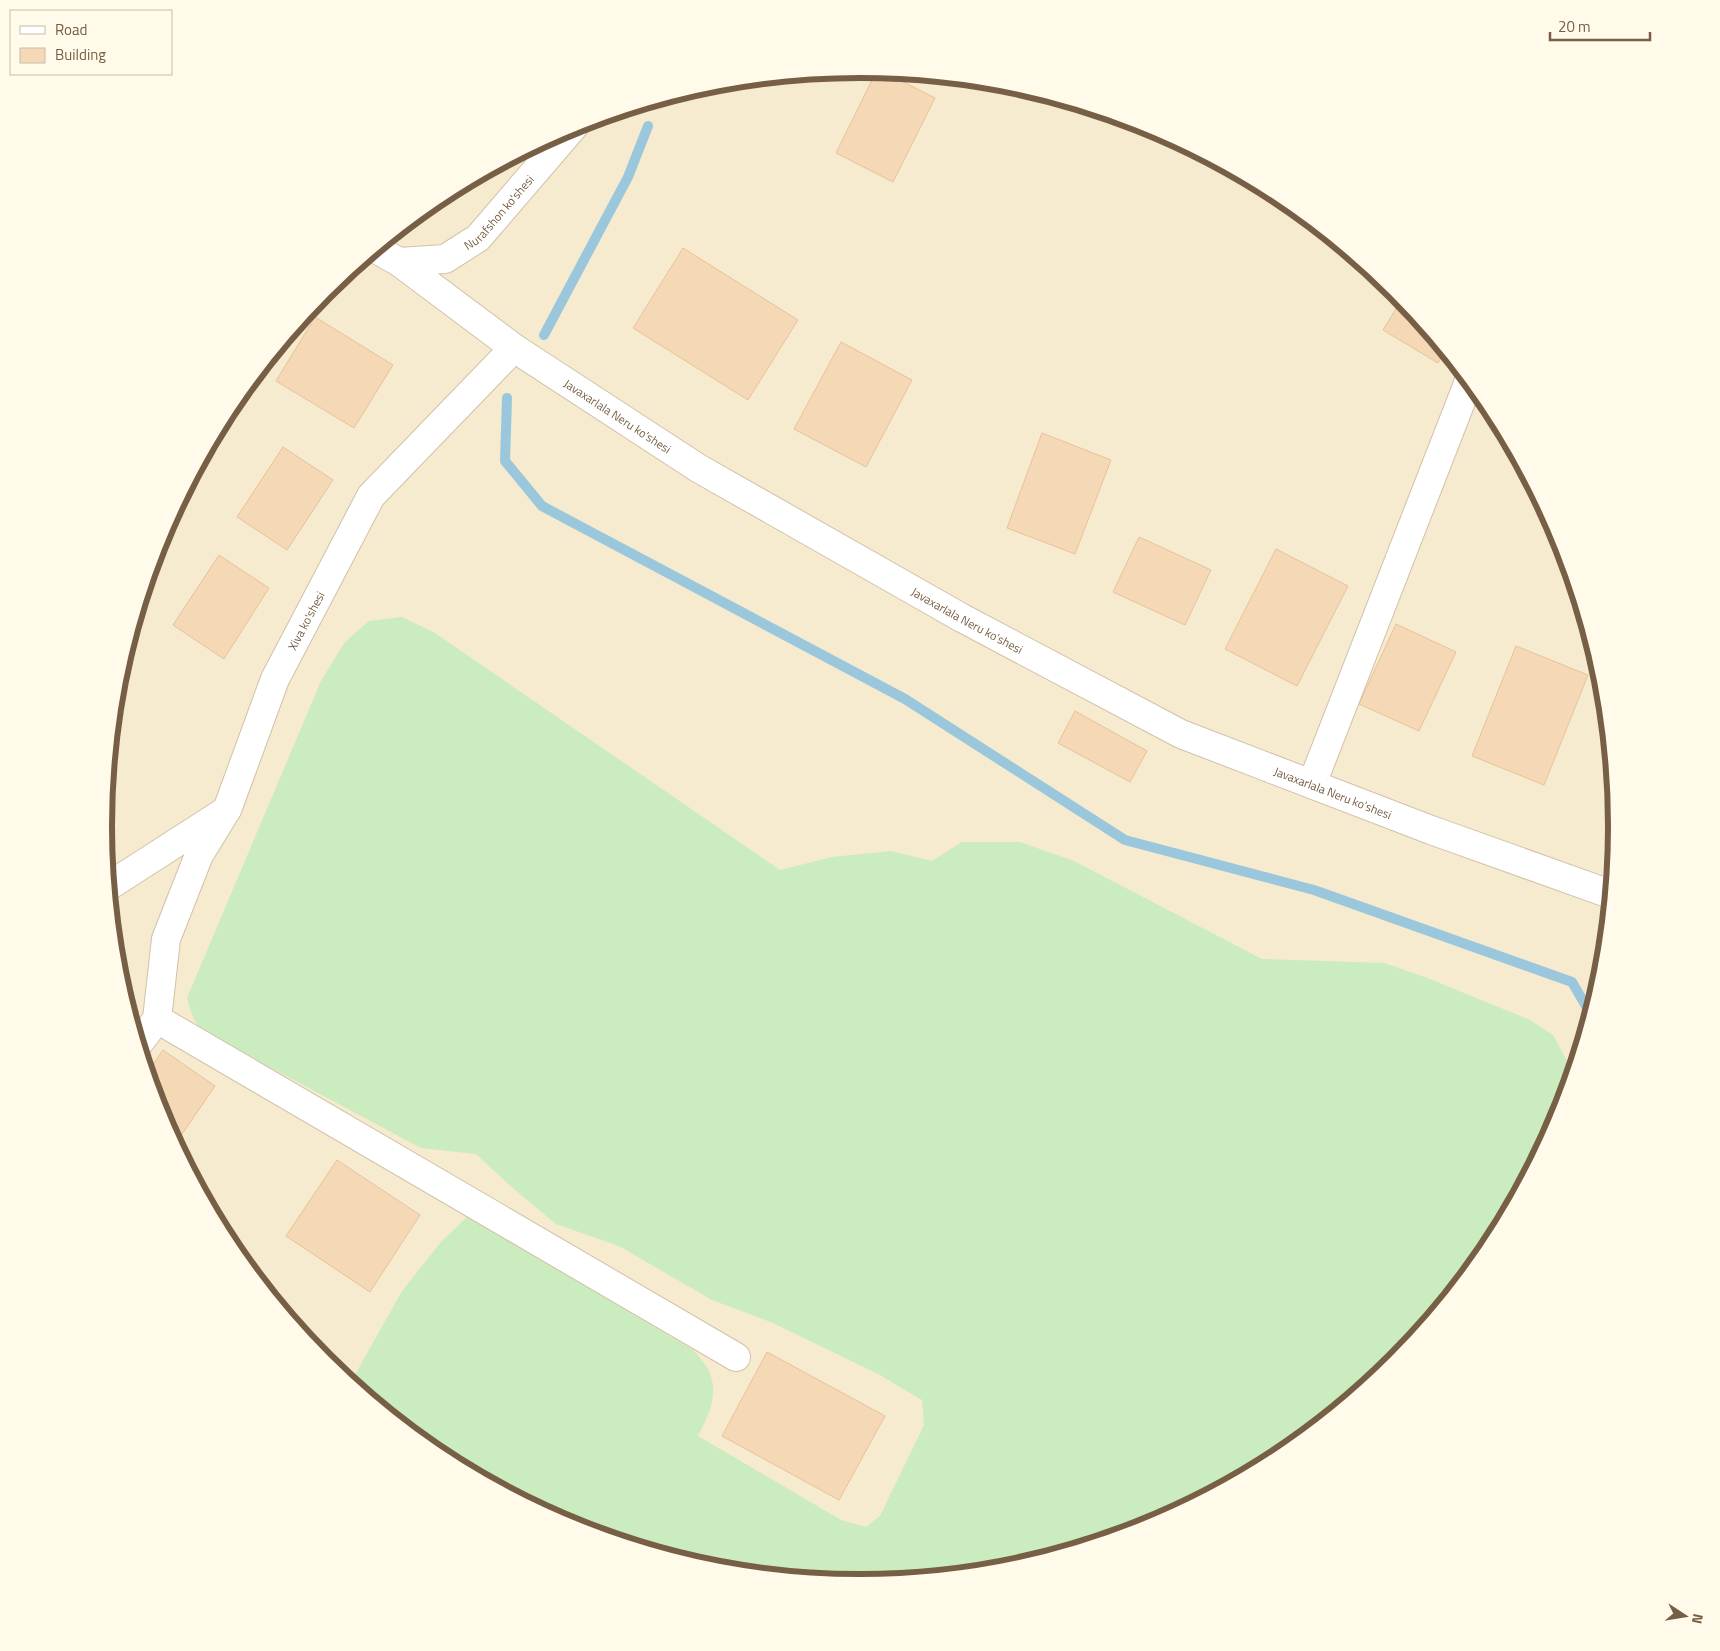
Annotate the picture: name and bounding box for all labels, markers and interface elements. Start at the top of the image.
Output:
legend [10,10,172,75]
scale bar [1550,10,1650,42]
text: 20 m [1558,15,1591,38]
text: Road [55,18,87,41]
text: Building [55,43,106,66]
street label: Nurafshon ko'shesi [460,170,538,254]
street label: Javaxarlala Neru ko'shesi [560,374,675,458]
street label: Javaxarlala Neru ko'shesi [908,582,1027,658]
street label: Xiva ko'shesi [282,588,329,653]
street label: Javaxarlala Neru ko'shesi [1271,761,1395,824]
north arrow [1660,1591,1710,1641]
text: N [1687,1612,1709,1626]

